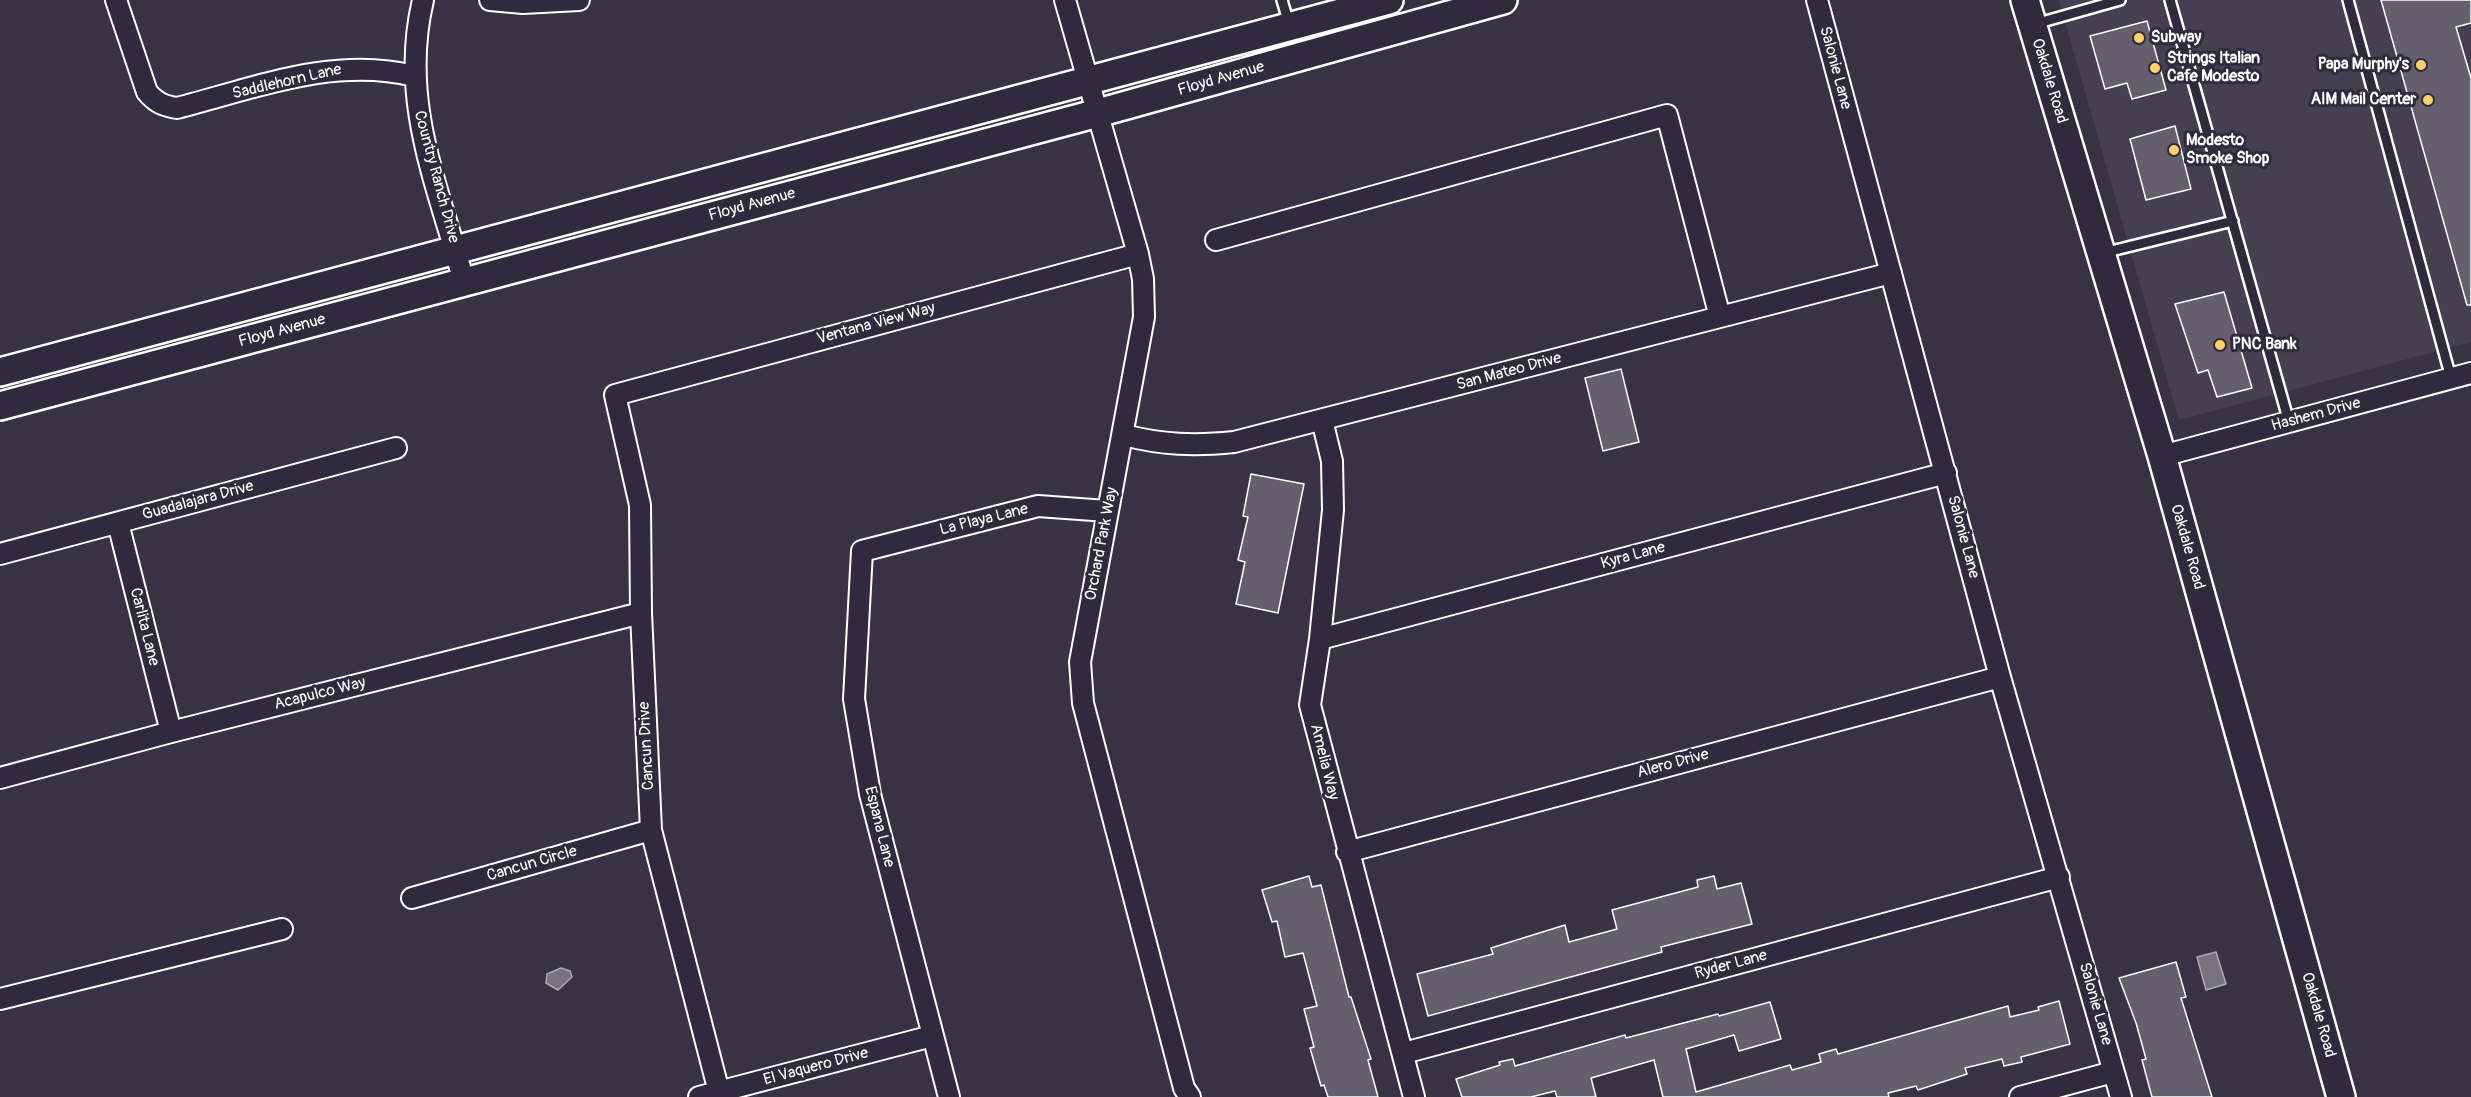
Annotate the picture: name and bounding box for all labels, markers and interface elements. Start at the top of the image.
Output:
street label: Salonie Lane [1815,24,1855,112]
place label: Subway [2151,28,2201,48]
marker: Subway [2132,31,2146,45]
street label: Oakdale Road [2027,36,2071,126]
place label: Strings Italian Cafe Modesto [2167,49,2260,87]
place label: Papa Murphy's [2318,55,2409,75]
street label: Floyd Avenue [1175,57,1267,101]
marker: Papa Murphy's [2414,58,2428,72]
street label: Saddlehorn Lane [231,60,343,104]
marker: Strings Italian Cafe Modesto [2148,61,2162,75]
place label: AIM Mail Center [2311,90,2416,110]
marker: AIM Mail Center [2421,93,2435,107]
street label: Country Ranch Drive [409,109,463,245]
place label: Modesto Smoke Shop [2186,131,2269,169]
marker: Modesto Smoke Shop [2167,143,2181,157]
street label: Floyd Avenue [706,184,798,226]
street label: Ventana View Way [815,299,937,349]
street label: Floyd Avenue [236,310,328,352]
place label: PNC Bank [2232,335,2297,355]
marker: PNC Bank [2213,338,2227,352]
street label: San Mateo Drive [1454,349,1564,395]
street label: Hashem Drive [2269,394,2363,436]
street label: Guadalajara Drive [140,477,256,525]
street label: Orchard Park Way [1082,486,1122,602]
street label: Salonie Lane [1943,493,1983,581]
street label: La Playa Lane [938,500,1030,540]
street label: Oakdale Road [2166,502,2208,592]
street label: Kyra Lane [1599,538,1667,574]
street label: Carlita Lane [125,586,163,668]
street label: Acapulco Way [272,673,368,715]
street label: Cancun Drive [635,701,659,791]
street label: Amelia Way [1305,722,1343,802]
street label: Alero Drive [1635,745,1711,783]
street label: Espana Lane [860,784,898,870]
street label: Cancun Circle [485,842,579,886]
street label: Ryder Lane [1693,946,1769,984]
street label: Salonie Lane [2074,960,2116,1048]
street label: Oakdale Road [2297,970,2339,1060]
street label: El Vaquero Drive [762,1044,870,1090]

